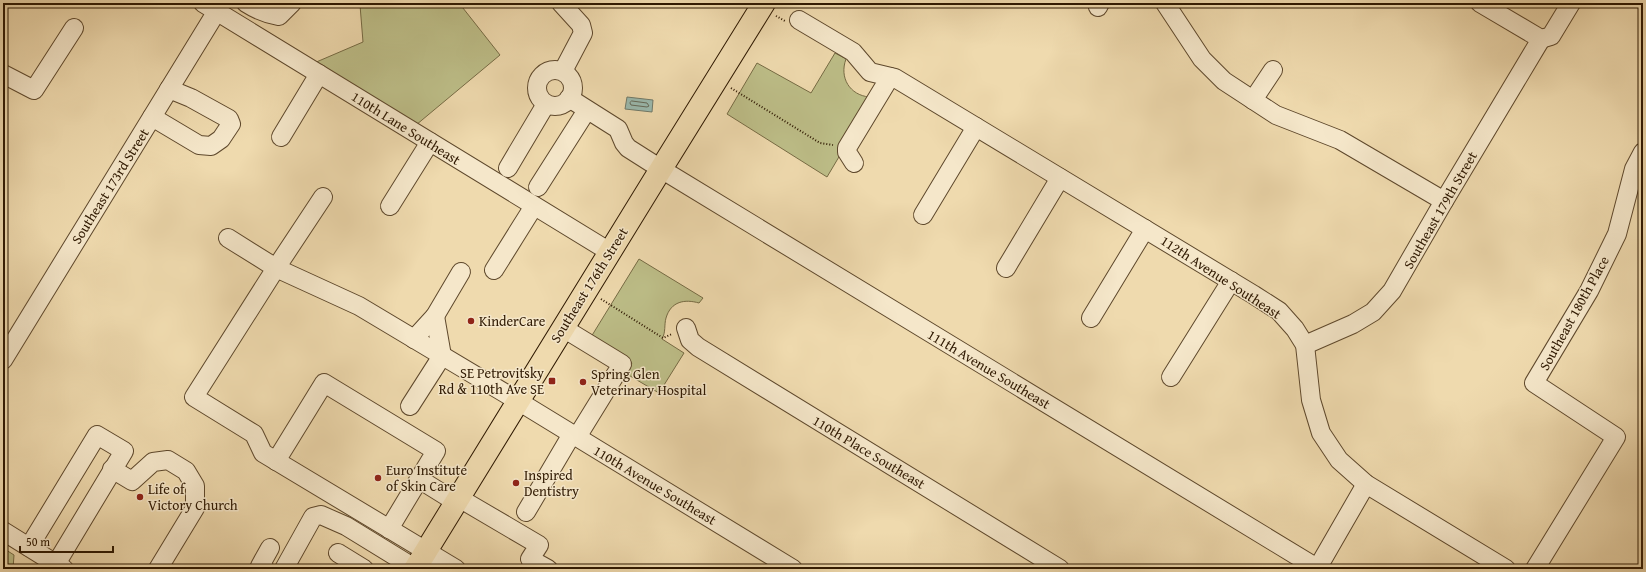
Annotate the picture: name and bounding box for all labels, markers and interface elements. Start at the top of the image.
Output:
street label: 110th Lane Southeast [348,86,464,170]
street label: Southeast 173rd Street [66,124,154,248]
street label: Southeast 179th Street [1398,148,1482,272]
street label: Southeast 176th Street [545,223,633,347]
street label: 112th Avenue Southeast [1157,230,1285,324]
street label: Southeast 180th Place [1534,252,1614,374]
place label: KinderCare [479,311,546,331]
marker: KinderCare [466,316,476,326]
street label: 111th Avenue Southeast [924,324,1054,414]
place label: SE Petrovitsky Rd & 110th Ave SE [439,363,544,399]
place label: Spring Glen Veterinary Hospital [591,364,706,400]
marker: SE Petrovitsky Rd & 110th Ave SE [547,376,557,386]
marker: Spring Glen Veterinary Hospital [578,377,588,387]
street label: 110th Place Southeast [809,410,929,494]
street label: 110th Avenue Southeast [590,440,720,530]
place label: Euro Institute of Skin Care [386,460,467,496]
place label: Inspired Dentistry [524,465,579,501]
marker: Euro Institute of Skin Care [373,473,383,483]
marker: Inspired Dentistry [511,478,521,488]
place label: Life of Victory Church [148,479,238,515]
marker: Life of Victory Church [135,492,145,502]
scale bar [20,528,113,554]
text: 50 m [26,533,50,550]

